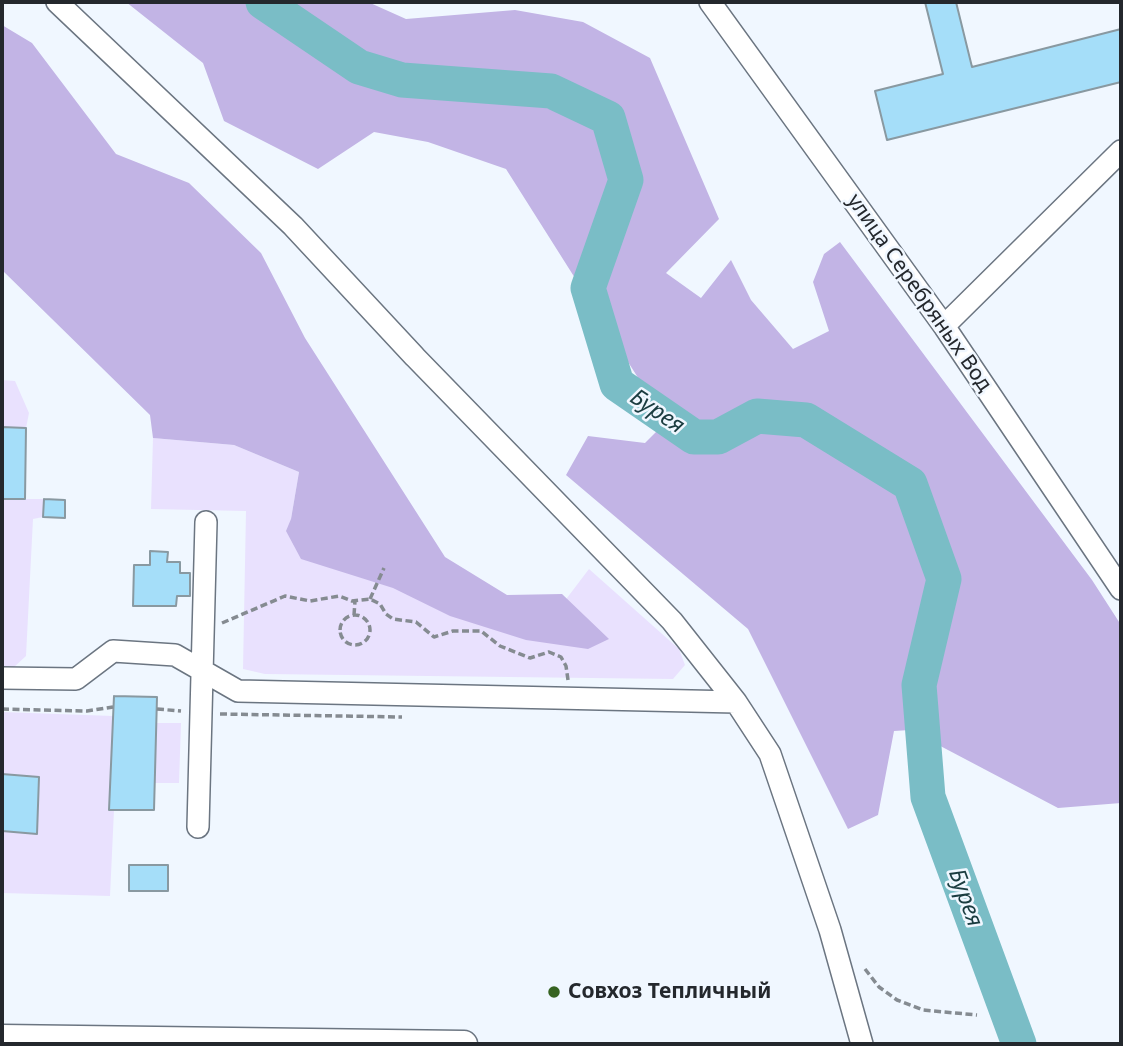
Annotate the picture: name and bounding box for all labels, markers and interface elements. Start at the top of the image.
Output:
street label: улица Серебряных Вод [841,189,997,397]
water label: Бурея [625,384,689,440]
water label: Бурея [942,865,988,931]
place label: Совхоз Тепличный [568,979,771,1005]
marker: Совхоз Тепличный [546,984,562,1000]

